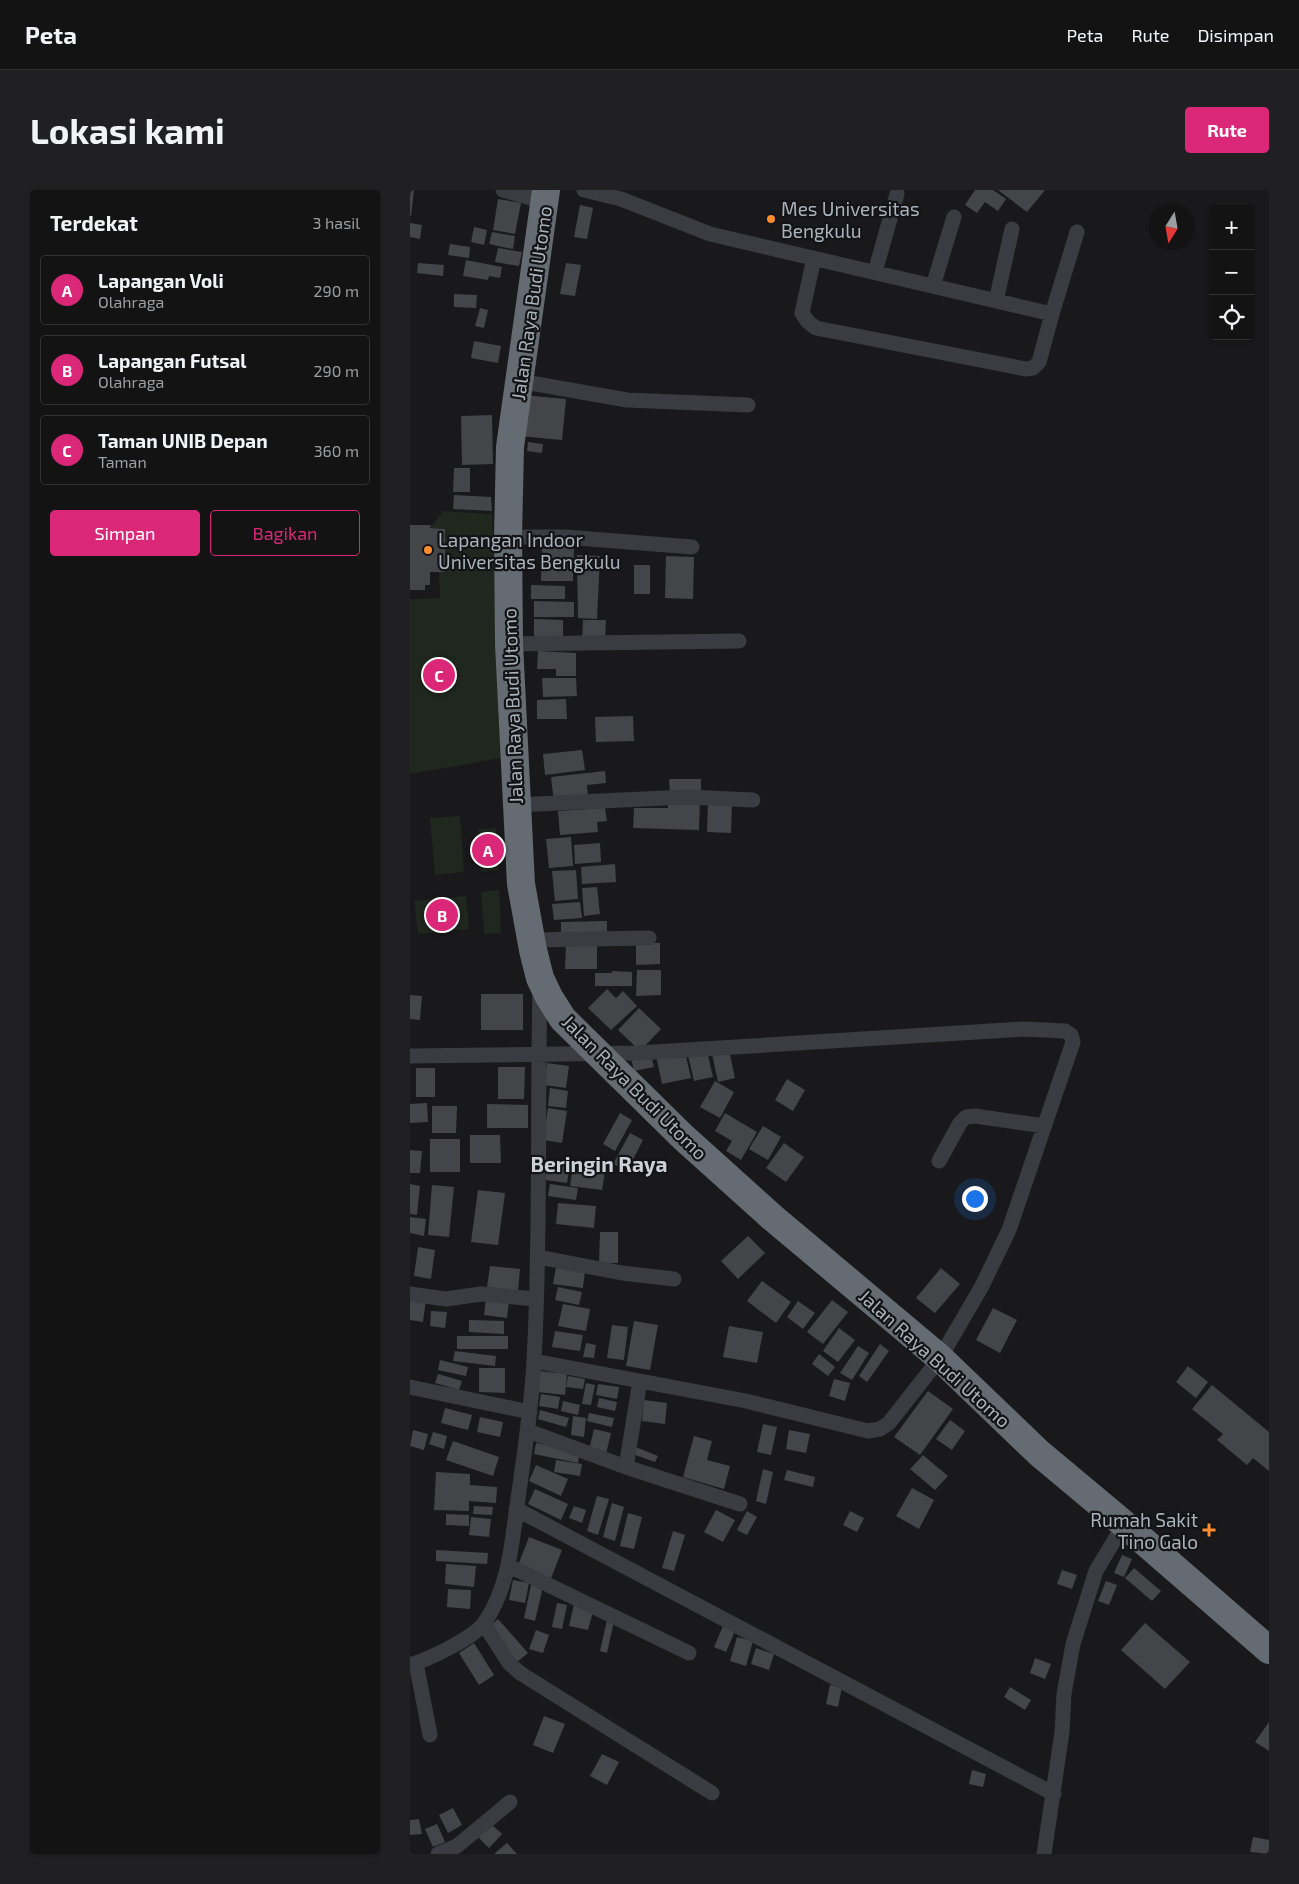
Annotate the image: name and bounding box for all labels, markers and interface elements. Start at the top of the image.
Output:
text: Peta [25,20,77,49]
text: Peta [1067,24,1104,46]
text: Rute [1132,24,1169,46]
text: Disimpan [1197,24,1274,46]
button: Rute [1185,107,1269,153]
text: Lokasi kami [30,109,225,151]
place label: Mes Universitas Bengkulu [781,197,920,242]
street label: Jalan Raya Budi Utomo [506,205,556,401]
north arrow [1149,205,1194,250]
map controls [1209,205,1254,340]
button: + [1209,205,1254,250]
text: Terdekat [50,210,138,235]
text: 3 hasil [313,213,360,232]
marker: Mes Universitas Bengkulu [765,213,777,225]
button: − [1209,250,1254,295]
text: Lapangan Voli [98,269,224,292]
text: A [62,281,72,300]
text: 290 m [314,281,359,300]
text: Olahraga [98,292,164,311]
button: locate [1209,295,1254,340]
text: Lapangan Futsal [98,349,247,372]
text: B [62,361,72,380]
text: 290 m [314,361,359,380]
text: Olahraga [98,372,164,391]
text: Taman UNIB Depan [98,429,268,452]
text: C [62,441,72,460]
text: 360 m [314,441,359,460]
text: Taman [98,452,147,471]
button: Simpan [50,510,200,556]
button: Bagikan [210,510,360,556]
place label: Lapangan Indoor Universitas Bengkulu [438,528,621,573]
marker: Lapangan Indoor Universitas Bengkulu [422,544,434,556]
street label: Jalan Raya Budi Utomo [497,608,527,804]
pin: C [423,656,455,694]
pin: A [472,831,504,869]
pin: B [426,896,458,934]
street label: Jalan Raya Budi Utomo [558,1010,712,1164]
district label: Beringin Raya [531,1151,668,1177]
your location [962,1186,988,1212]
street label: Jalan Raya Budi Utomo [855,1284,1015,1432]
place label: Rumah Sakit Tino Galo [1090,1508,1198,1553]
marker: Rumah Sakit Tino Galo [1202,1523,1216,1537]

